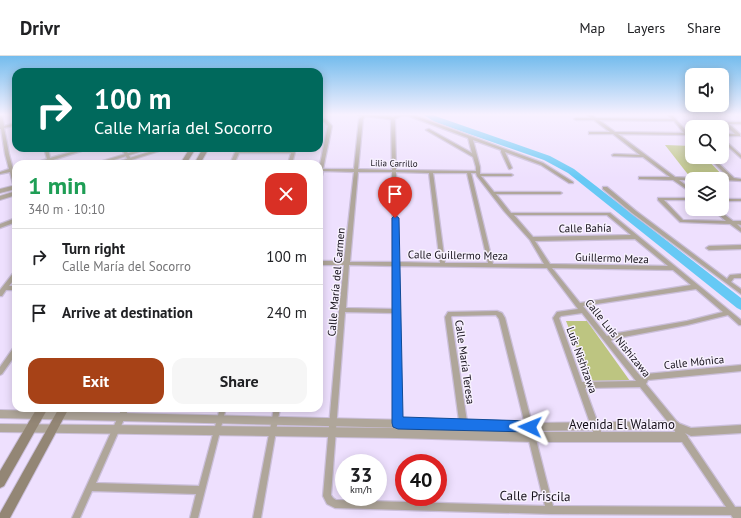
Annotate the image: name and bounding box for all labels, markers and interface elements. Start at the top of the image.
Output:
text: Drivr [20,16,60,40]
text: Map [579,19,605,37]
text: Layers [627,19,665,37]
text: Share [687,19,721,37]
map controls [685,68,729,216]
button: sound [685,68,729,112]
text: 100 m [94,80,171,117]
icon: right [28,84,80,136]
text: Calle María del Socorro [94,116,273,139]
button: search [685,120,729,164]
street label: Lilia Carrillo [370,157,418,169]
text: 1 min [28,170,87,201]
button: layers [685,172,729,216]
button: close [265,173,307,215]
pin [378,177,412,218]
icon: arrive [384,183,406,205]
text: 340 m · 10:10 [28,201,105,218]
street label: Calle Bahía [558,221,612,235]
street label: Calle María del Carmen [324,227,348,337]
text: Turn right [62,239,125,258]
icon: right [28,246,50,268]
text: 100 m [266,247,307,266]
street label: Calle Guillermo Meza [408,247,508,263]
street label: Guillermo Meza [575,250,649,266]
text: Calle María del Socorro [62,258,191,275]
street label: Calle Luis Nishizawa [583,296,653,380]
icon: arrive [28,302,50,324]
text: Arrive at destination [62,303,193,322]
text: 240 m [266,303,307,322]
street label: Calle María Teresa [452,319,478,405]
street label: Luis Nishizawa [564,325,600,395]
street label: Calle Mónica [663,352,725,372]
button: Exit [28,358,164,404]
button: Share [172,358,307,404]
position arrow [509,406,551,448]
street label: Avenida El Walamo [569,416,675,433]
speed limit sign: 40 [395,454,447,506]
text: 33 [350,462,372,488]
text: km/h [350,483,372,496]
street label: Calle Priscila [499,487,571,505]

